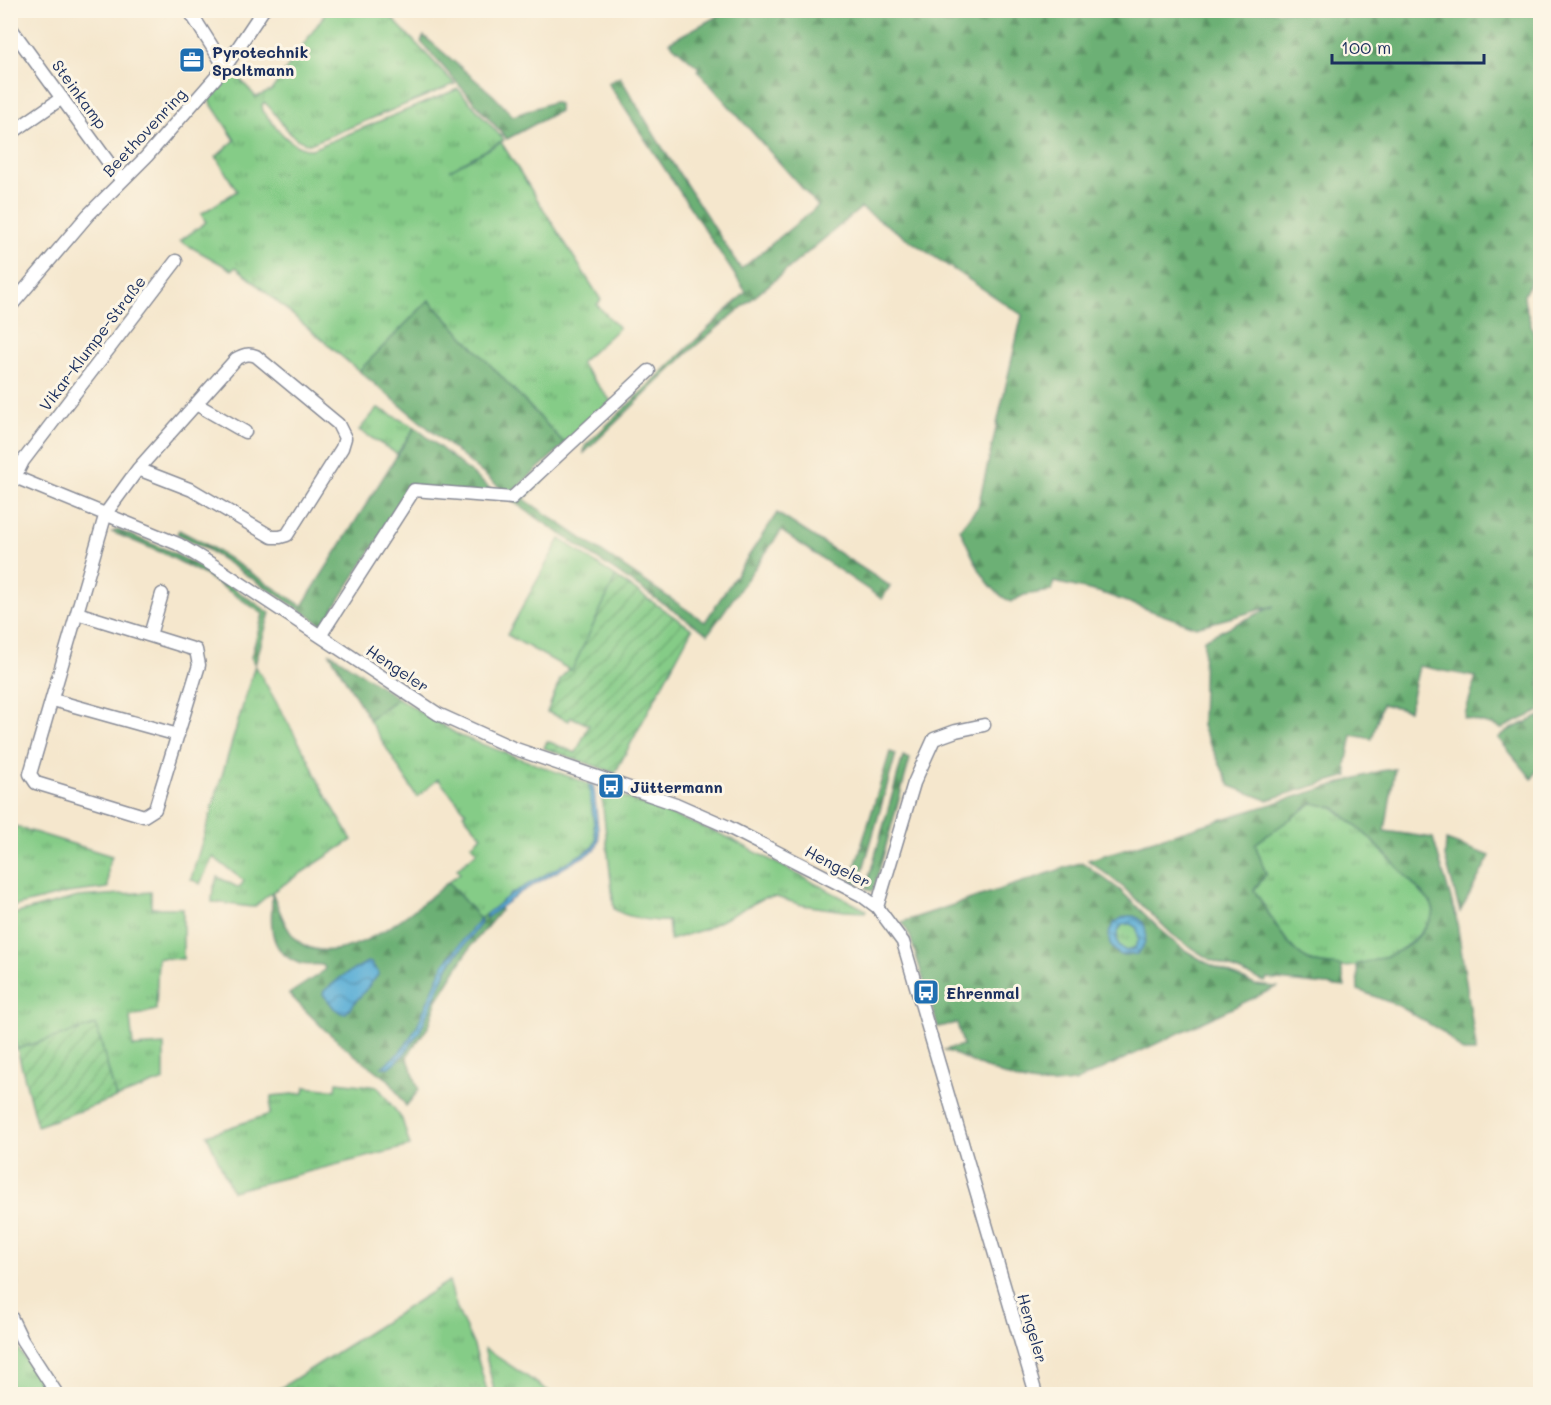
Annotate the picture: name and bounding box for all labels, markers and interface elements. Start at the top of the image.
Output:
scale bar [1332,27,1484,65]
text: 100 m [1341,35,1391,59]
place label: Pyrotechnik Spoltmann [212,41,308,80]
office icon: Pyrotechnik Spoltmann [177,45,207,75]
street label: Steinkamp [48,55,112,133]
street label: Beethovenring [98,83,190,181]
street label: Vikar-Klumpe-Straße [34,271,150,415]
street label: Hengeler [363,639,433,697]
bus stop icon: Jüttermann [596,771,626,801]
place label: Jüttermann [630,776,723,797]
street label: Hengeler [802,840,874,892]
bus stop icon: Ehrenmal [911,977,941,1007]
place label: Ehrenmal [946,982,1019,1003]
street label: Hengeler [1013,1291,1053,1365]

